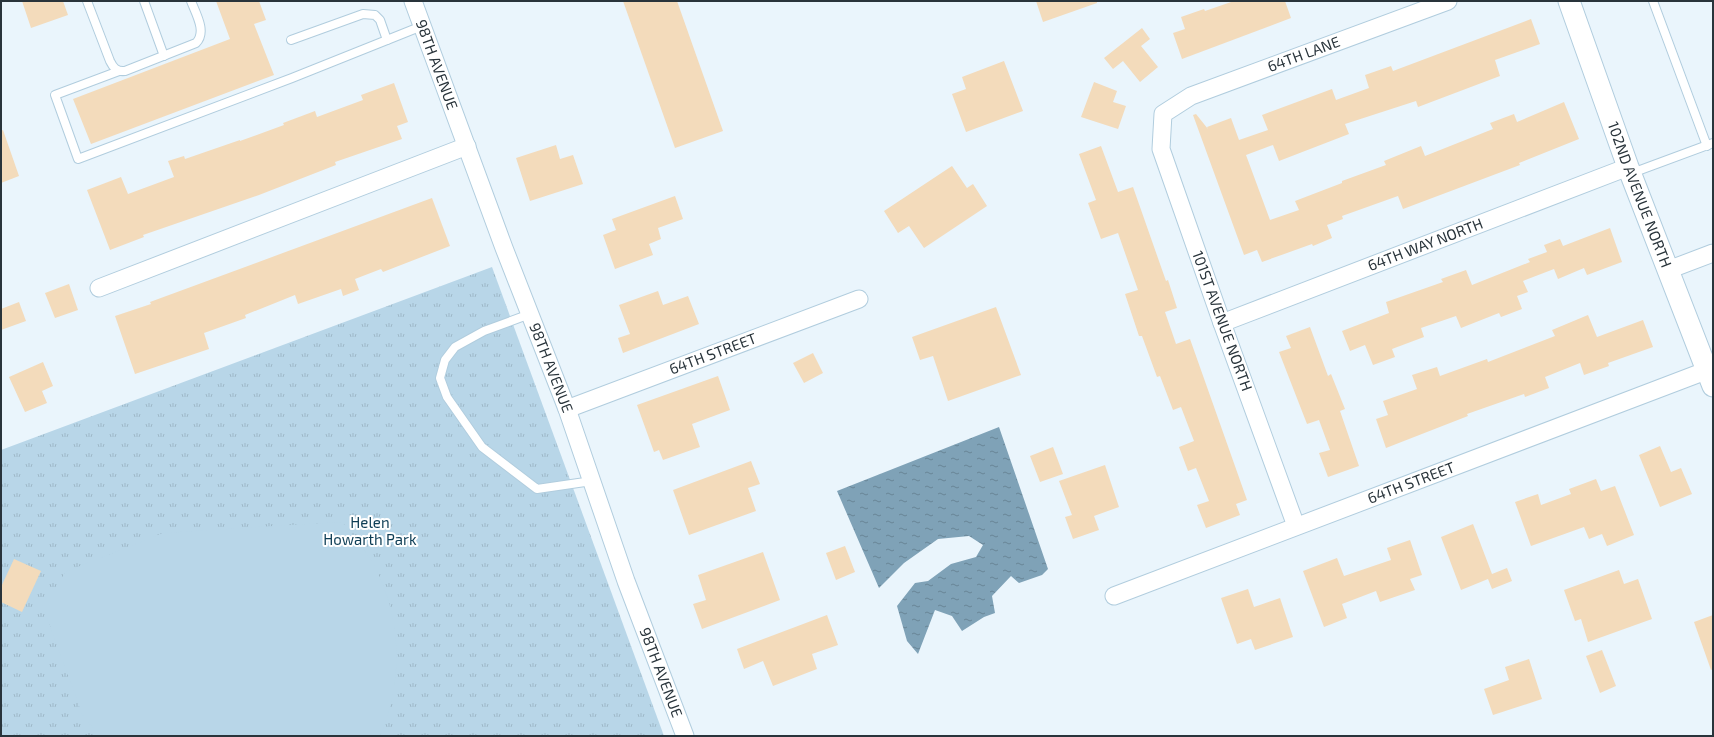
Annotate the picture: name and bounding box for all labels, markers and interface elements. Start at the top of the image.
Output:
street label: 98TH AVENUE [413,17,462,112]
street label: 64TH LANE [1265,32,1342,75]
street label: 102ND AVENUE NORTH [1605,119,1676,270]
street label: 64TH WAY NORTH [1365,214,1485,274]
street label: 101ST AVENUE NORTH [1189,248,1257,393]
street label: 98TH AVENUE [526,320,578,415]
street label: 64TH STREET [667,328,759,378]
street label: 64TH STREET [1365,457,1457,507]
park label: Helen Howarth Park [323,513,417,548]
street label: 98TH AVENUE [637,625,687,720]

